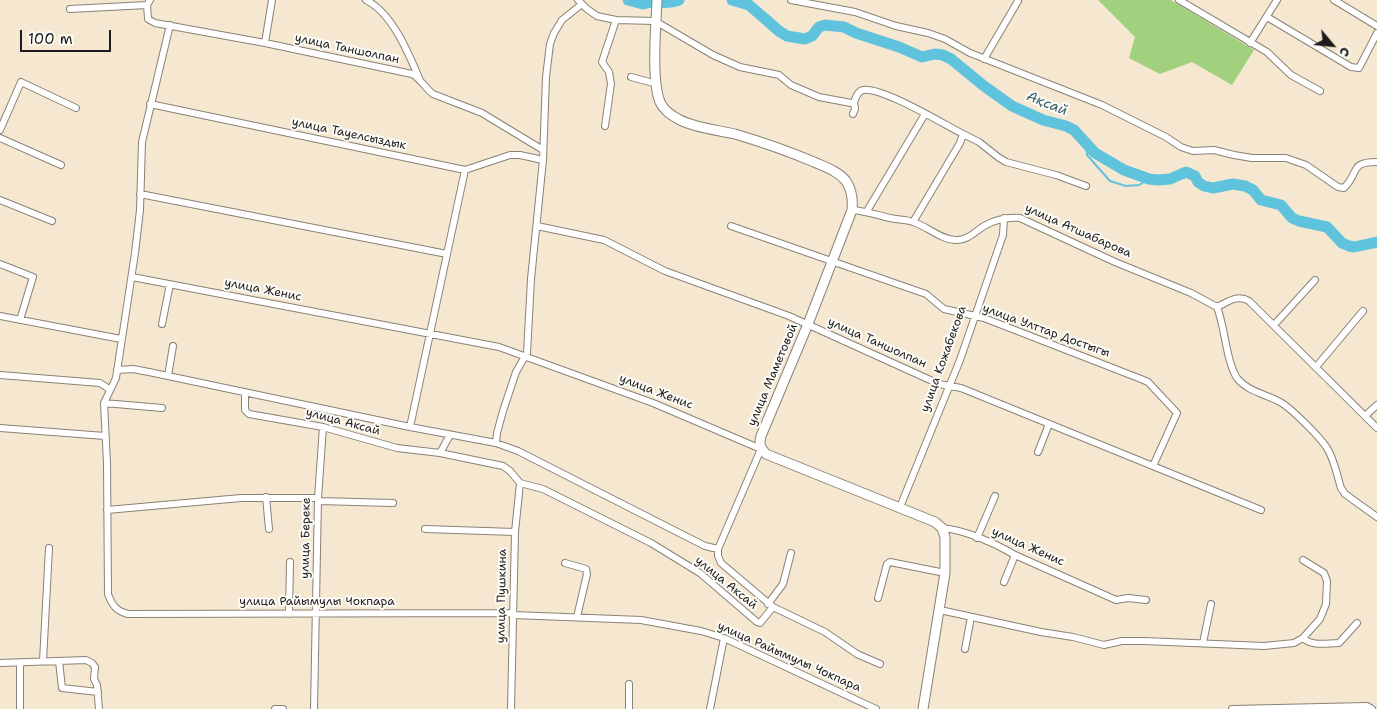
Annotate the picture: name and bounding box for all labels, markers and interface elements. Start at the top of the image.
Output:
scale bar [22,20,114,52]
north arrow [1307,20,1357,70]
text: 100 m [28,29,73,49]
street label: улица Таншолпан [293,31,401,67]
text: С [1335,44,1355,60]
water label: Ақсай [1024,88,1070,120]
street label: улица Тауелсыздык [291,115,407,153]
street label: улица Атшабарова [1023,201,1133,261]
street label: улица Женис [223,275,303,305]
street label: улица Улттар Достыгы [980,301,1112,361]
street label: улица Кожабекова [918,304,970,414]
street label: улица Таншолпан [825,315,929,371]
street label: улица Маметовой [745,322,801,428]
street label: улица Женис [617,371,695,413]
street label: улица Аксай [304,405,382,439]
street label: улица Береке [298,497,314,579]
street label: улица Женис [989,525,1067,569]
street label: улица Пушкина [494,549,510,643]
street label: улица Аксай [692,553,760,613]
street label: улица Райымулы Чокпара [239,595,395,609]
street label: улица Райымулы Чокпара [715,619,863,695]

